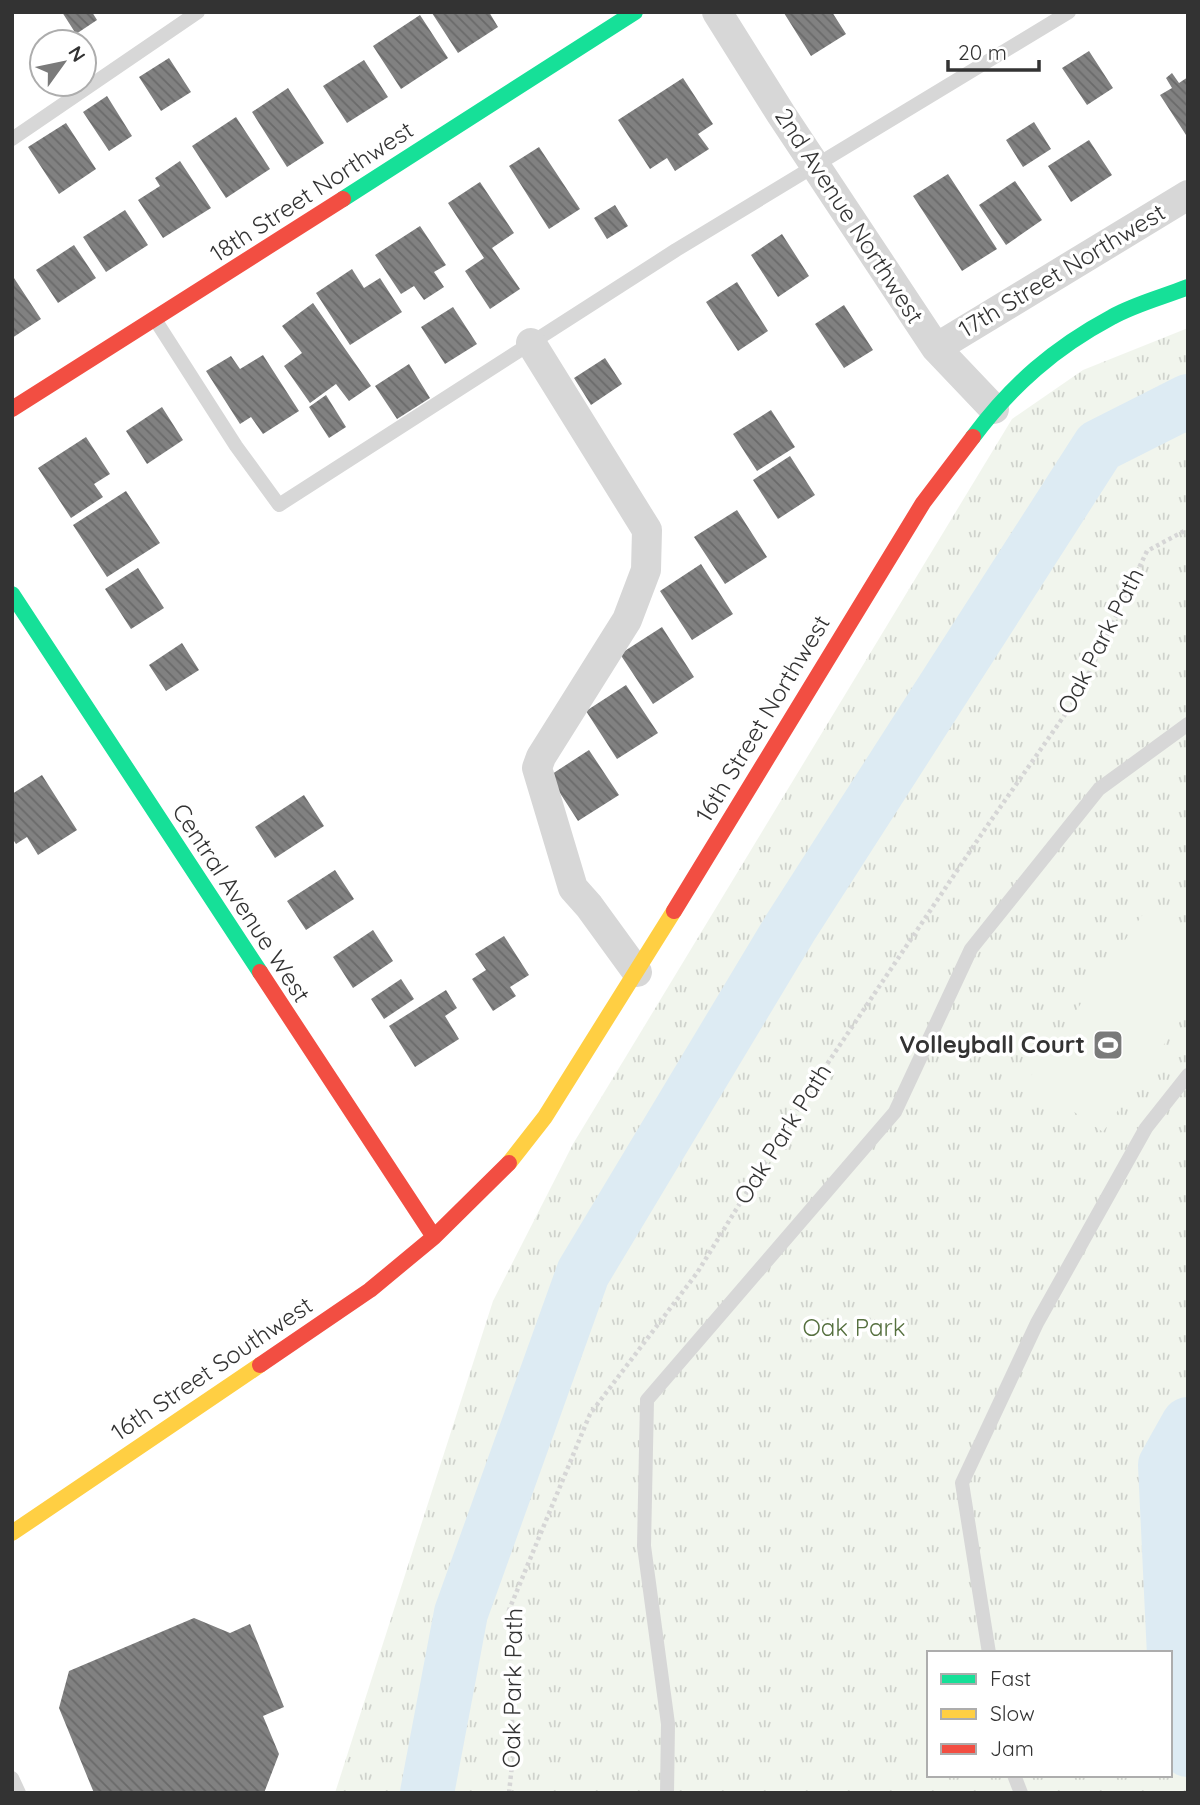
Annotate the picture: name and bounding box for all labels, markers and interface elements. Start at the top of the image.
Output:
north arrow [28,28,98,98]
scale bar [948,28,1039,72]
text: 20 m [958,39,1007,65]
text: N [63,41,91,66]
street label: 2nd Avenue Northwest [769,102,931,329]
street label: 18th Street Northwest [204,114,419,268]
street label: 17th Street Northwest [953,197,1170,344]
street label: Oak Park Path [1050,562,1150,719]
street label: 16th Street Northwest [688,610,836,827]
street label: Central Avenue West [166,797,317,1008]
sports icon: Volleyball Court [1091,1028,1125,1062]
place label: Volleyball Court [899,1029,1085,1059]
street label: Oak Park Path [727,1058,837,1209]
street label: 16th Street Southwest [105,1290,318,1447]
park label: Oak Park [802,1312,906,1342]
street label: Oak Park Path [496,1608,528,1768]
legend [927,1651,1172,1777]
text: Fast [990,1665,1031,1691]
text: Slow [990,1700,1035,1726]
text: Jam [990,1735,1034,1761]

